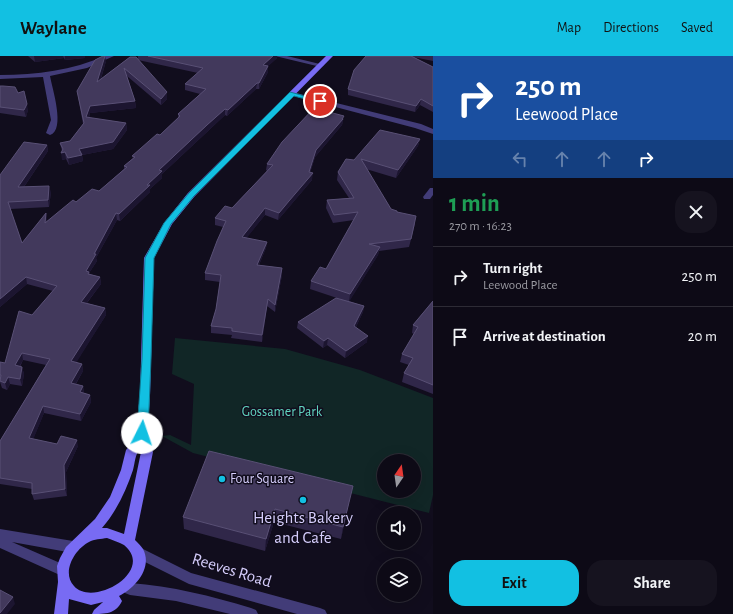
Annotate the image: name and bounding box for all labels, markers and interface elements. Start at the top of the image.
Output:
text: Waylane [20,19,87,38]
text: Map [557,21,581,35]
text: Directions [603,21,659,35]
text: Saved [681,21,713,35]
icon: right [449,72,501,124]
text: 250 m [515,73,582,101]
pin [303,84,337,118]
icon: arrive [309,90,331,112]
text: Leewood Place [515,106,618,124]
icon: left [509,148,531,170]
icon: ahead [551,148,573,170]
icon: ahead [593,148,615,170]
icon: right [635,148,657,170]
button: close [675,191,717,233]
text: 1 min [449,192,500,216]
text: 270 m · 16:23 [449,220,512,233]
text: Turn right [483,261,542,276]
icon: right [449,266,471,288]
text: 250 m [682,269,717,284]
text: Leewood Place [483,279,557,292]
icon: arrive [449,326,471,348]
text: Arrive at destination [483,329,606,344]
text: 20 m [688,329,717,344]
park label: Gossamer Park [242,405,323,419]
position arrow [121,412,163,454]
north arrow [377,454,421,498]
map controls [377,454,421,602]
place label: Four Square [230,472,294,486]
marker: Four Square [217,474,227,484]
marker: Heights Bakery and Cafe [298,495,308,505]
button: sound [377,506,421,550]
place label: Heights Bakery and Cafe [253,509,354,546]
street label: Reeves Road [190,550,274,590]
button: layers [377,558,421,602]
button: Exit [449,560,579,606]
button: Share [587,560,717,606]

